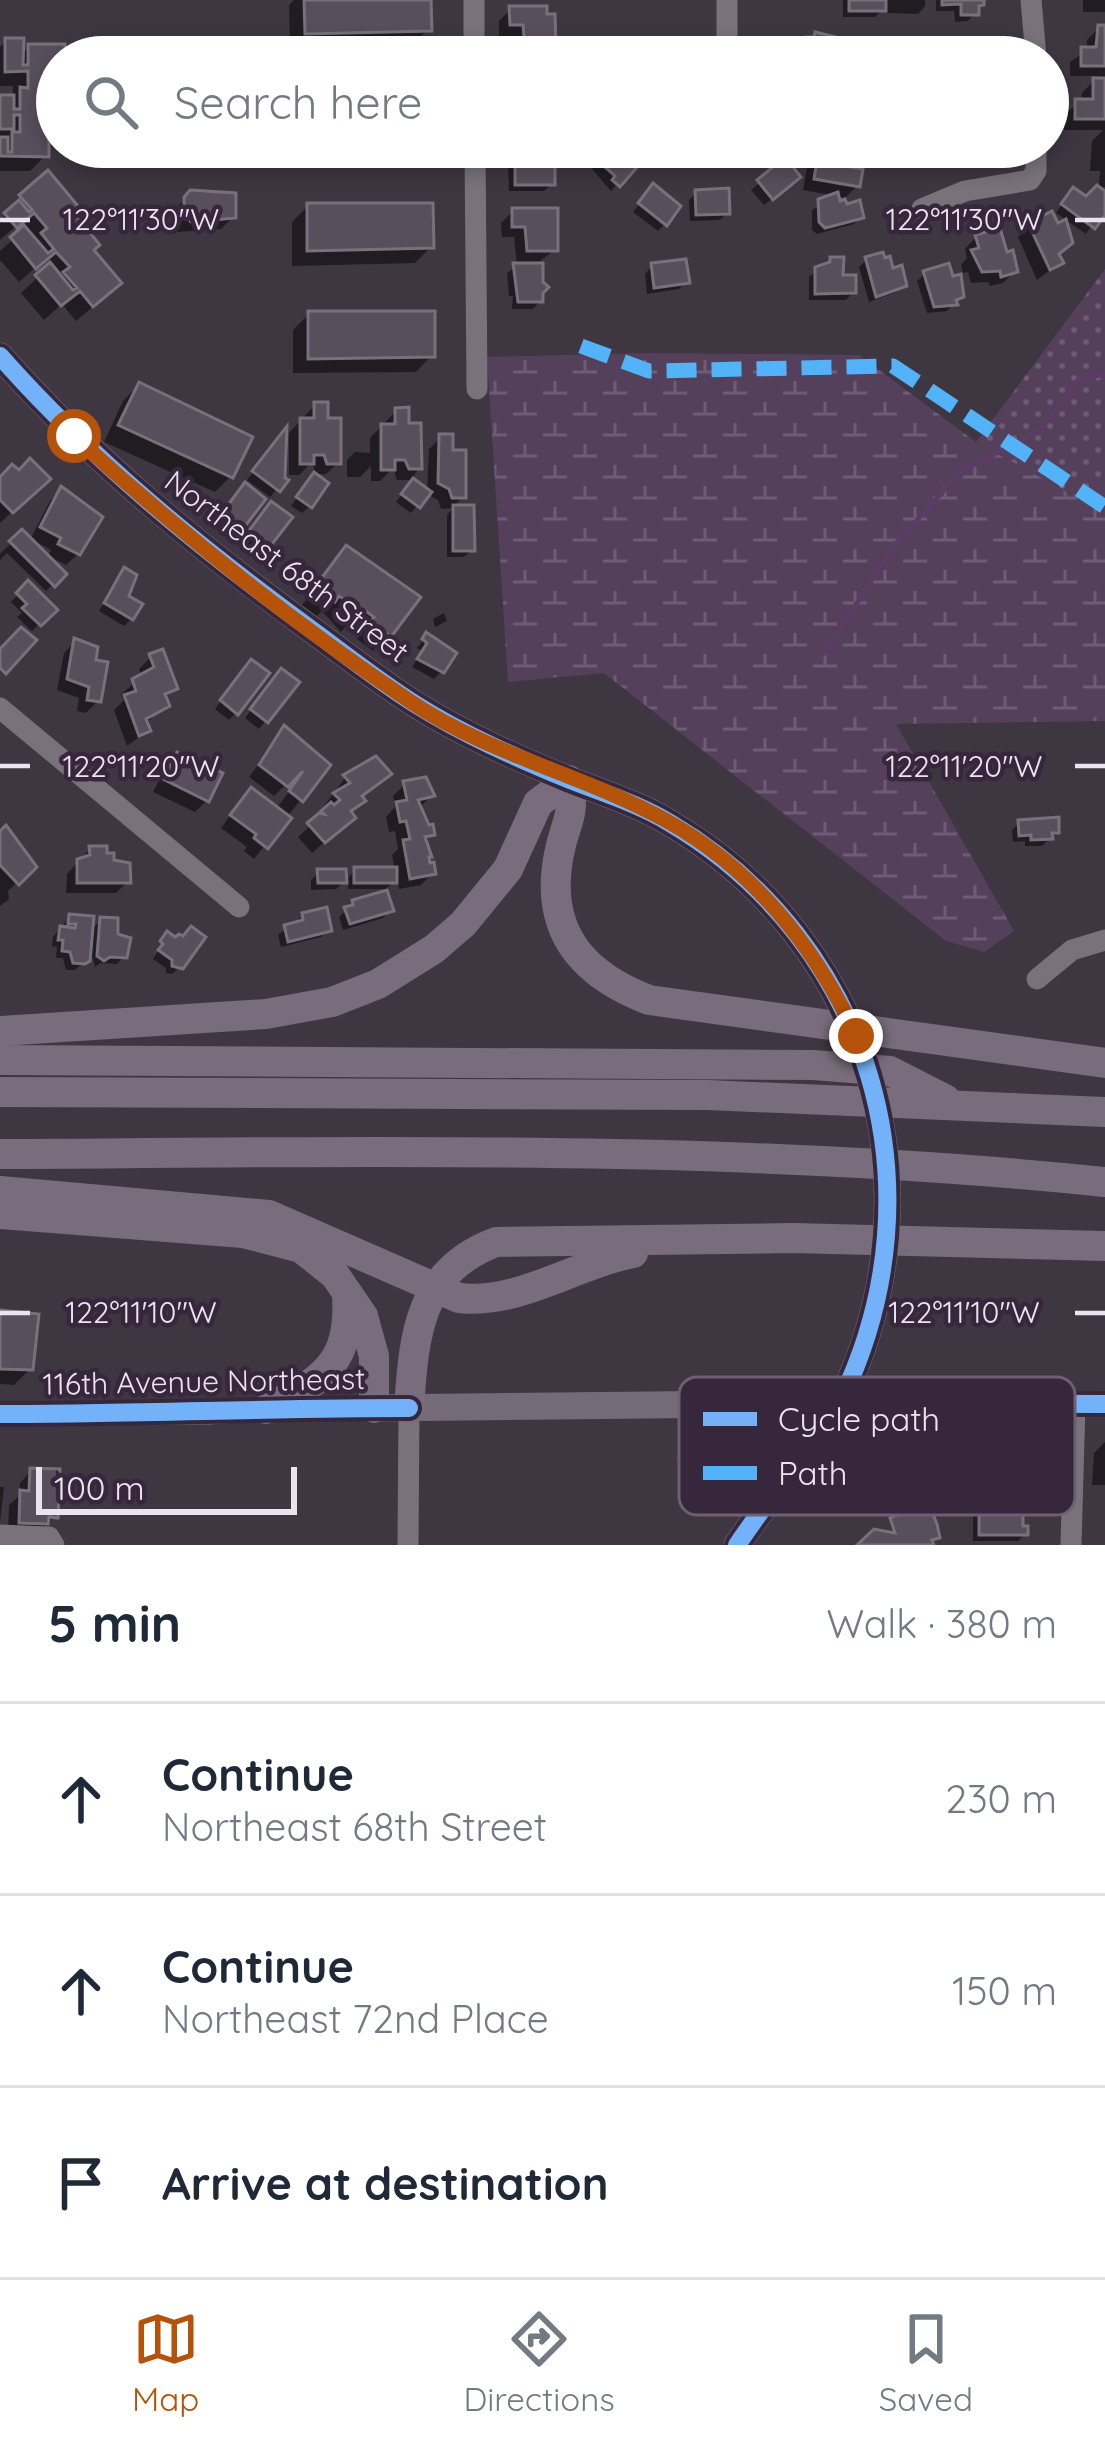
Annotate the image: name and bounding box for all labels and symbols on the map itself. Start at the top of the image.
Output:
text: 122°11'30"W [63,200,219,238]
text: 122°11'30"W [886,200,1042,238]
route start [47,409,101,463]
street label: Northeast 68th Street [157,462,417,670]
text: 122°11'20"W [62,747,220,785]
text: 122°11'20"W [885,747,1043,785]
route end [829,1009,883,1063]
text: 122°11'10"W [65,1293,217,1331]
text: 122°11'10"W [888,1293,1040,1331]
street label: 116th Avenue Northeast [42,1359,366,1403]
legend [679,1377,1075,1515]
text: Cycle path [778,1398,940,1439]
text: Path [778,1452,847,1493]
scale bar [36,1461,297,1514]

